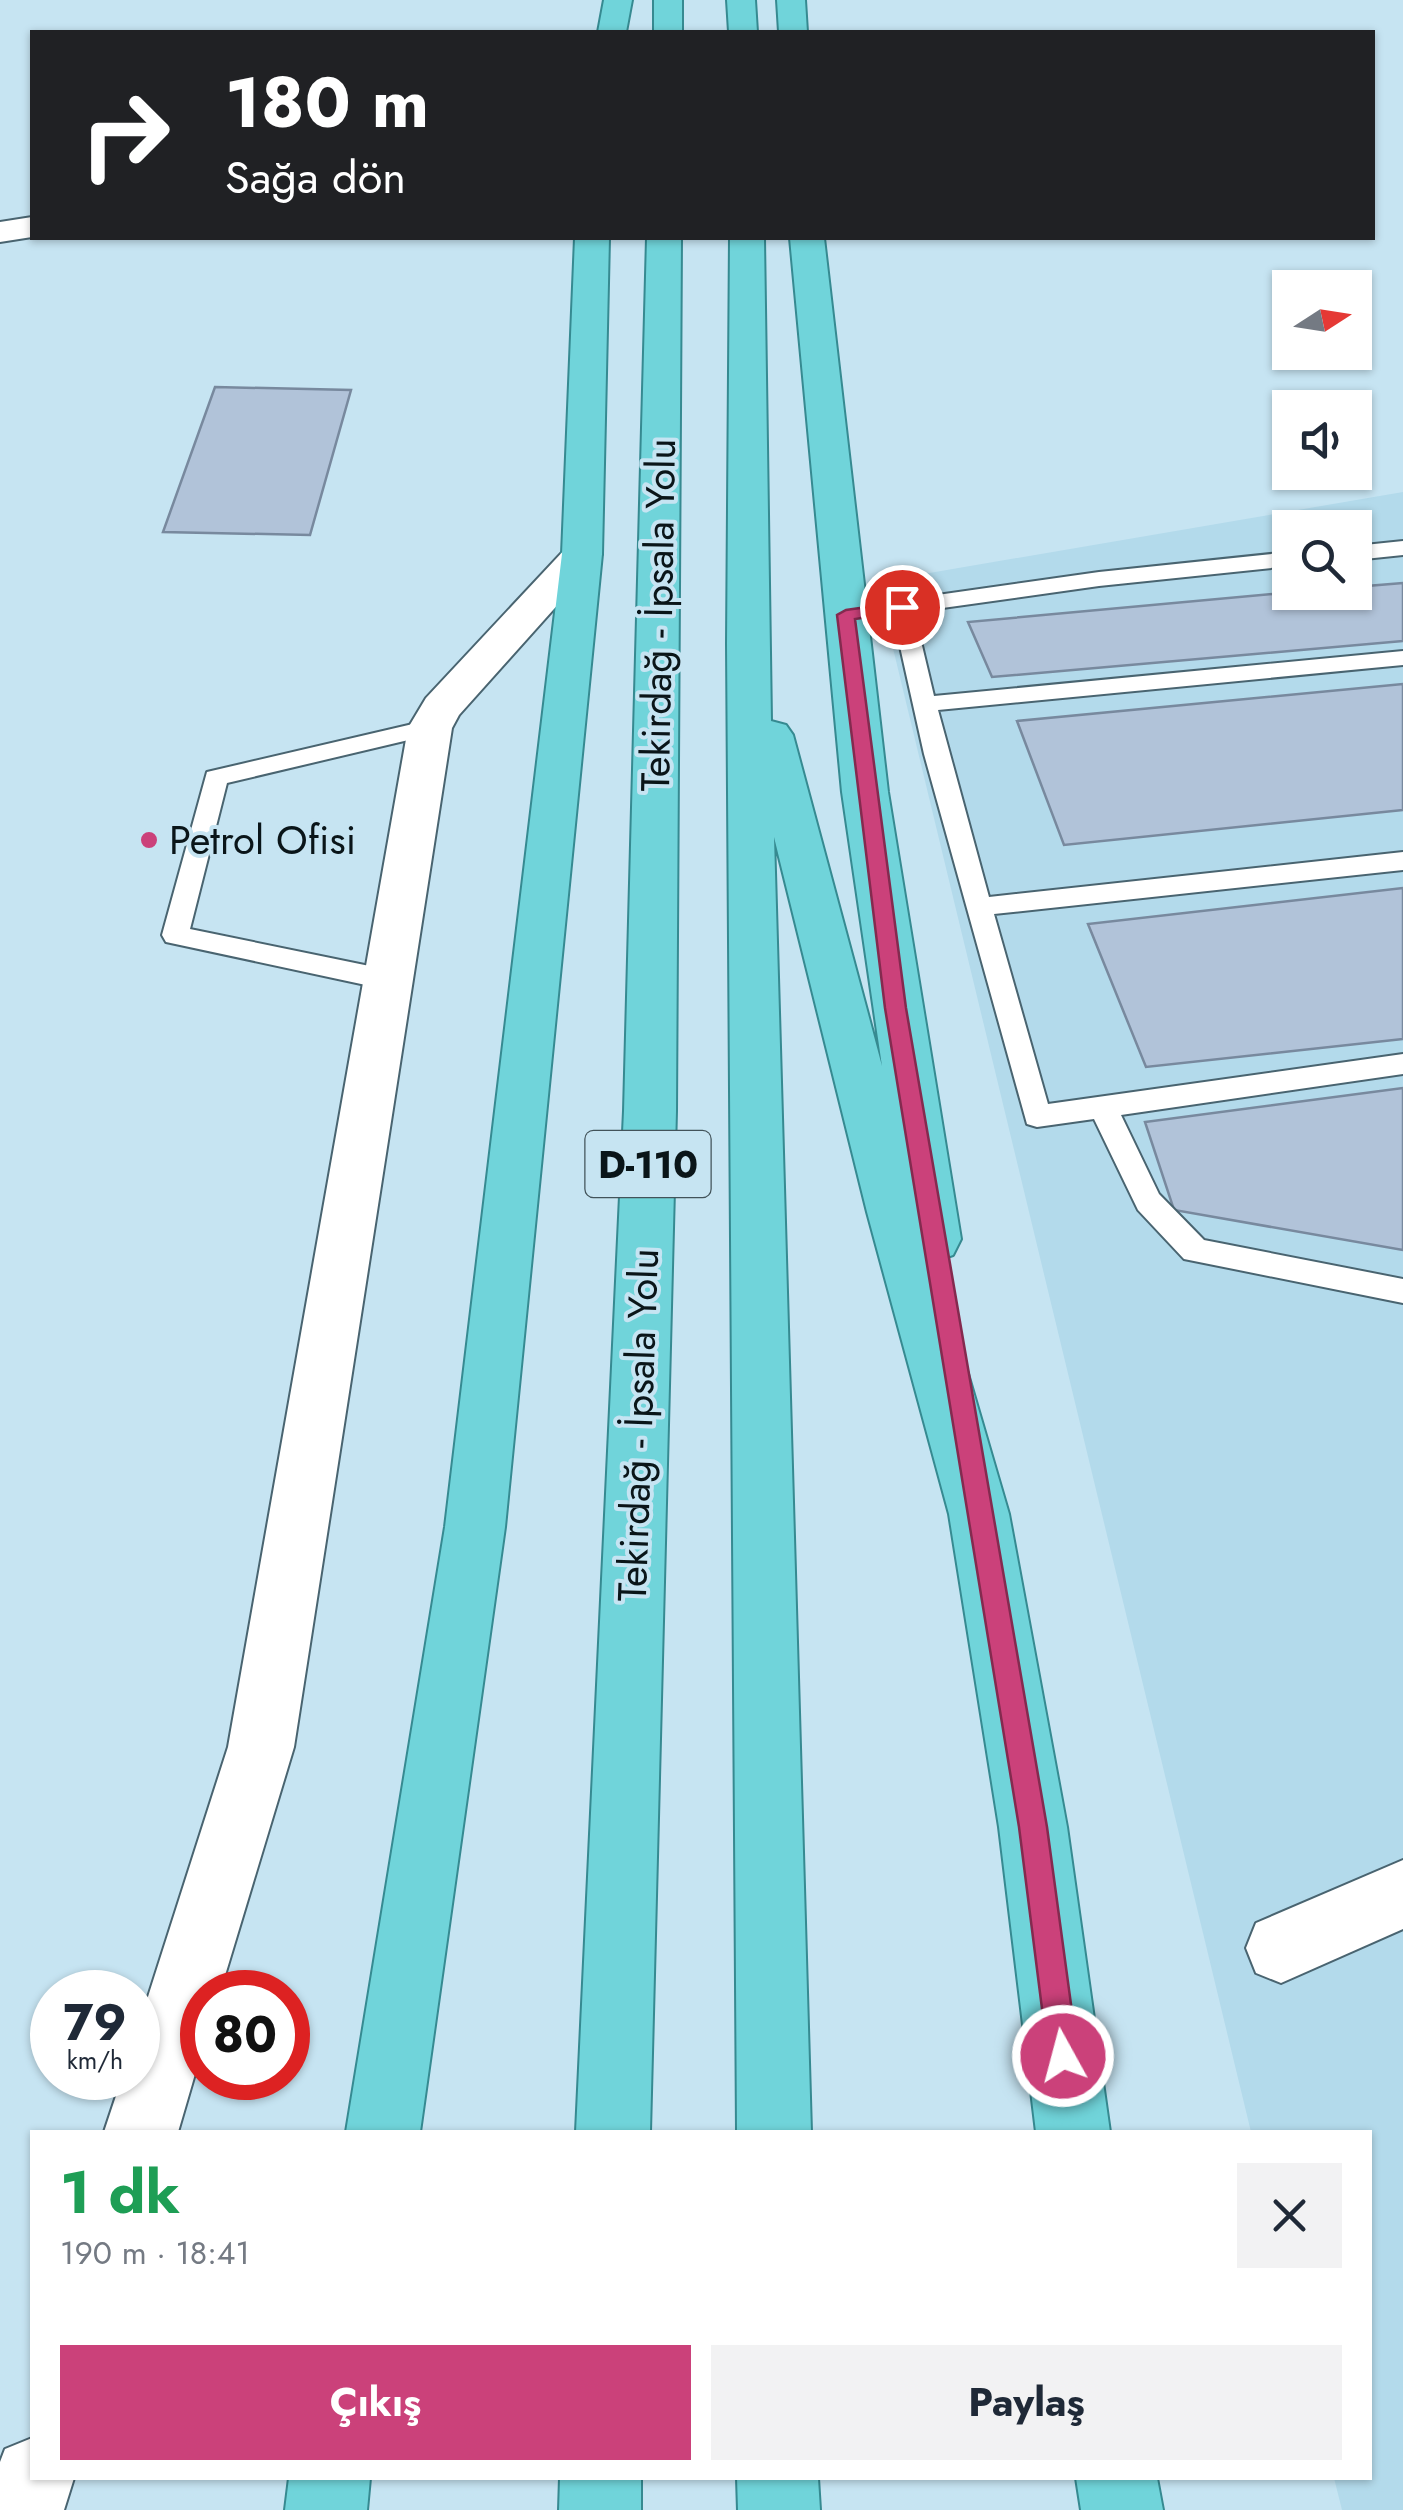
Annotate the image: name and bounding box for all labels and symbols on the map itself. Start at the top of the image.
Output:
north arrow [1272,270,1372,370]
street label: Tekirdağ - İpsala Yolu [626,438,690,792]
pin [860,565,945,650]
place label: Petrol Ofisi [169,811,356,869]
marker: Petrol Ofisi [138,829,160,851]
road number: D-110 [586,1131,710,1197]
street label: Tekirdağ - İpsala Yolu [603,1248,673,1602]
speed limit sign: 80 [180,1970,310,2100]
position arrow [1011,2004,1115,2108]

